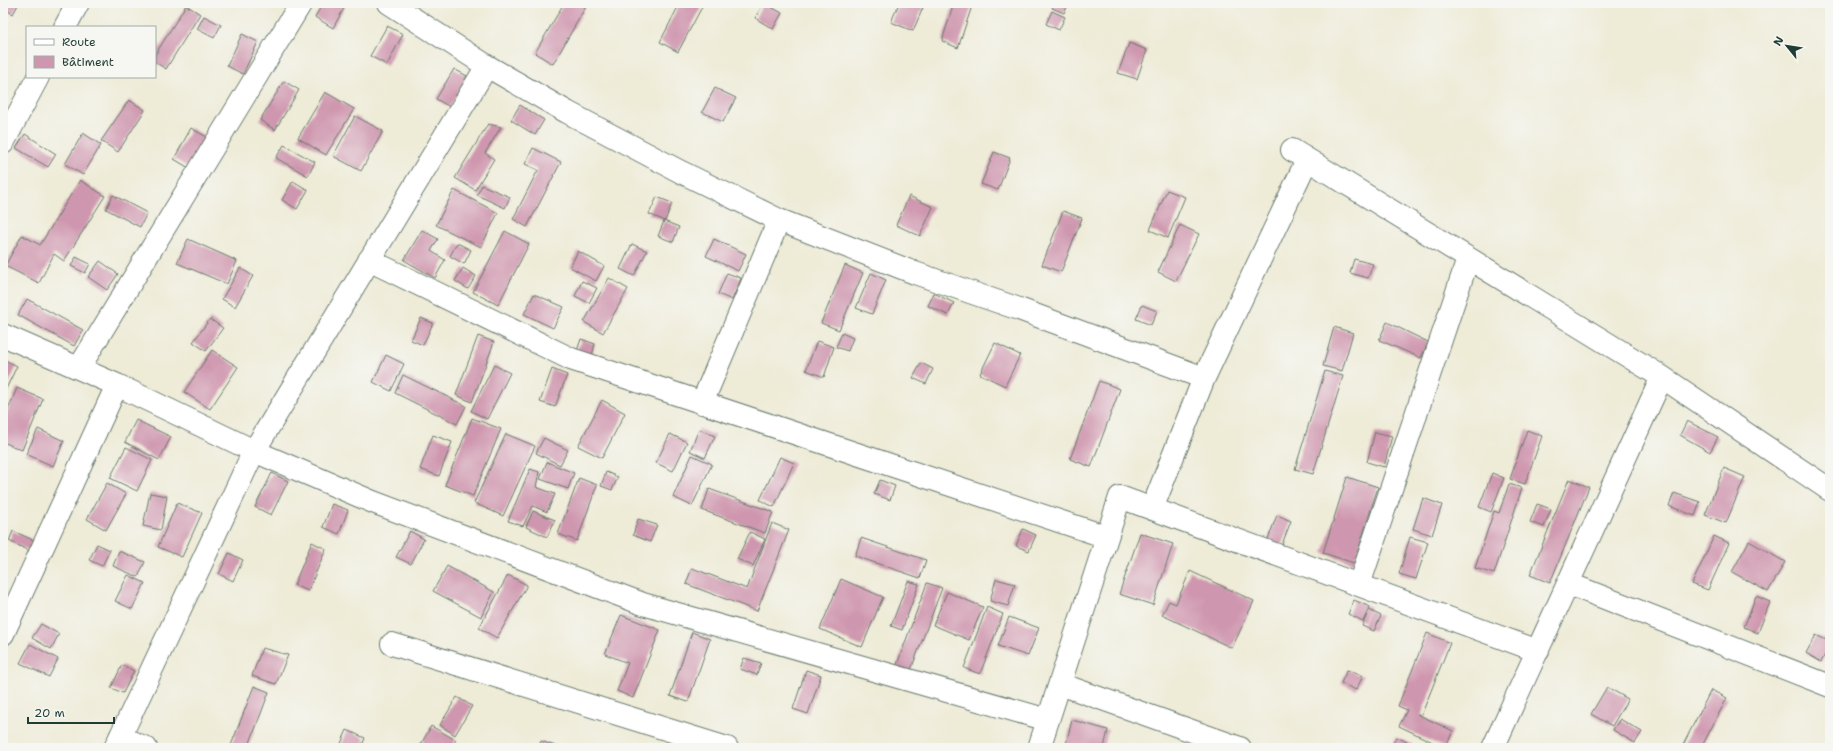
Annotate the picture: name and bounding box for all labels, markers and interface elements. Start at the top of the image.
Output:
legend [26,26,156,78]
north arrow [1767,26,1807,66]
text: N [1770,33,1788,49]
text: Route [62,34,96,50]
text: Bâtiment [62,54,114,70]
scale bar [28,699,114,725]
text: 20 m [34,705,65,721]

